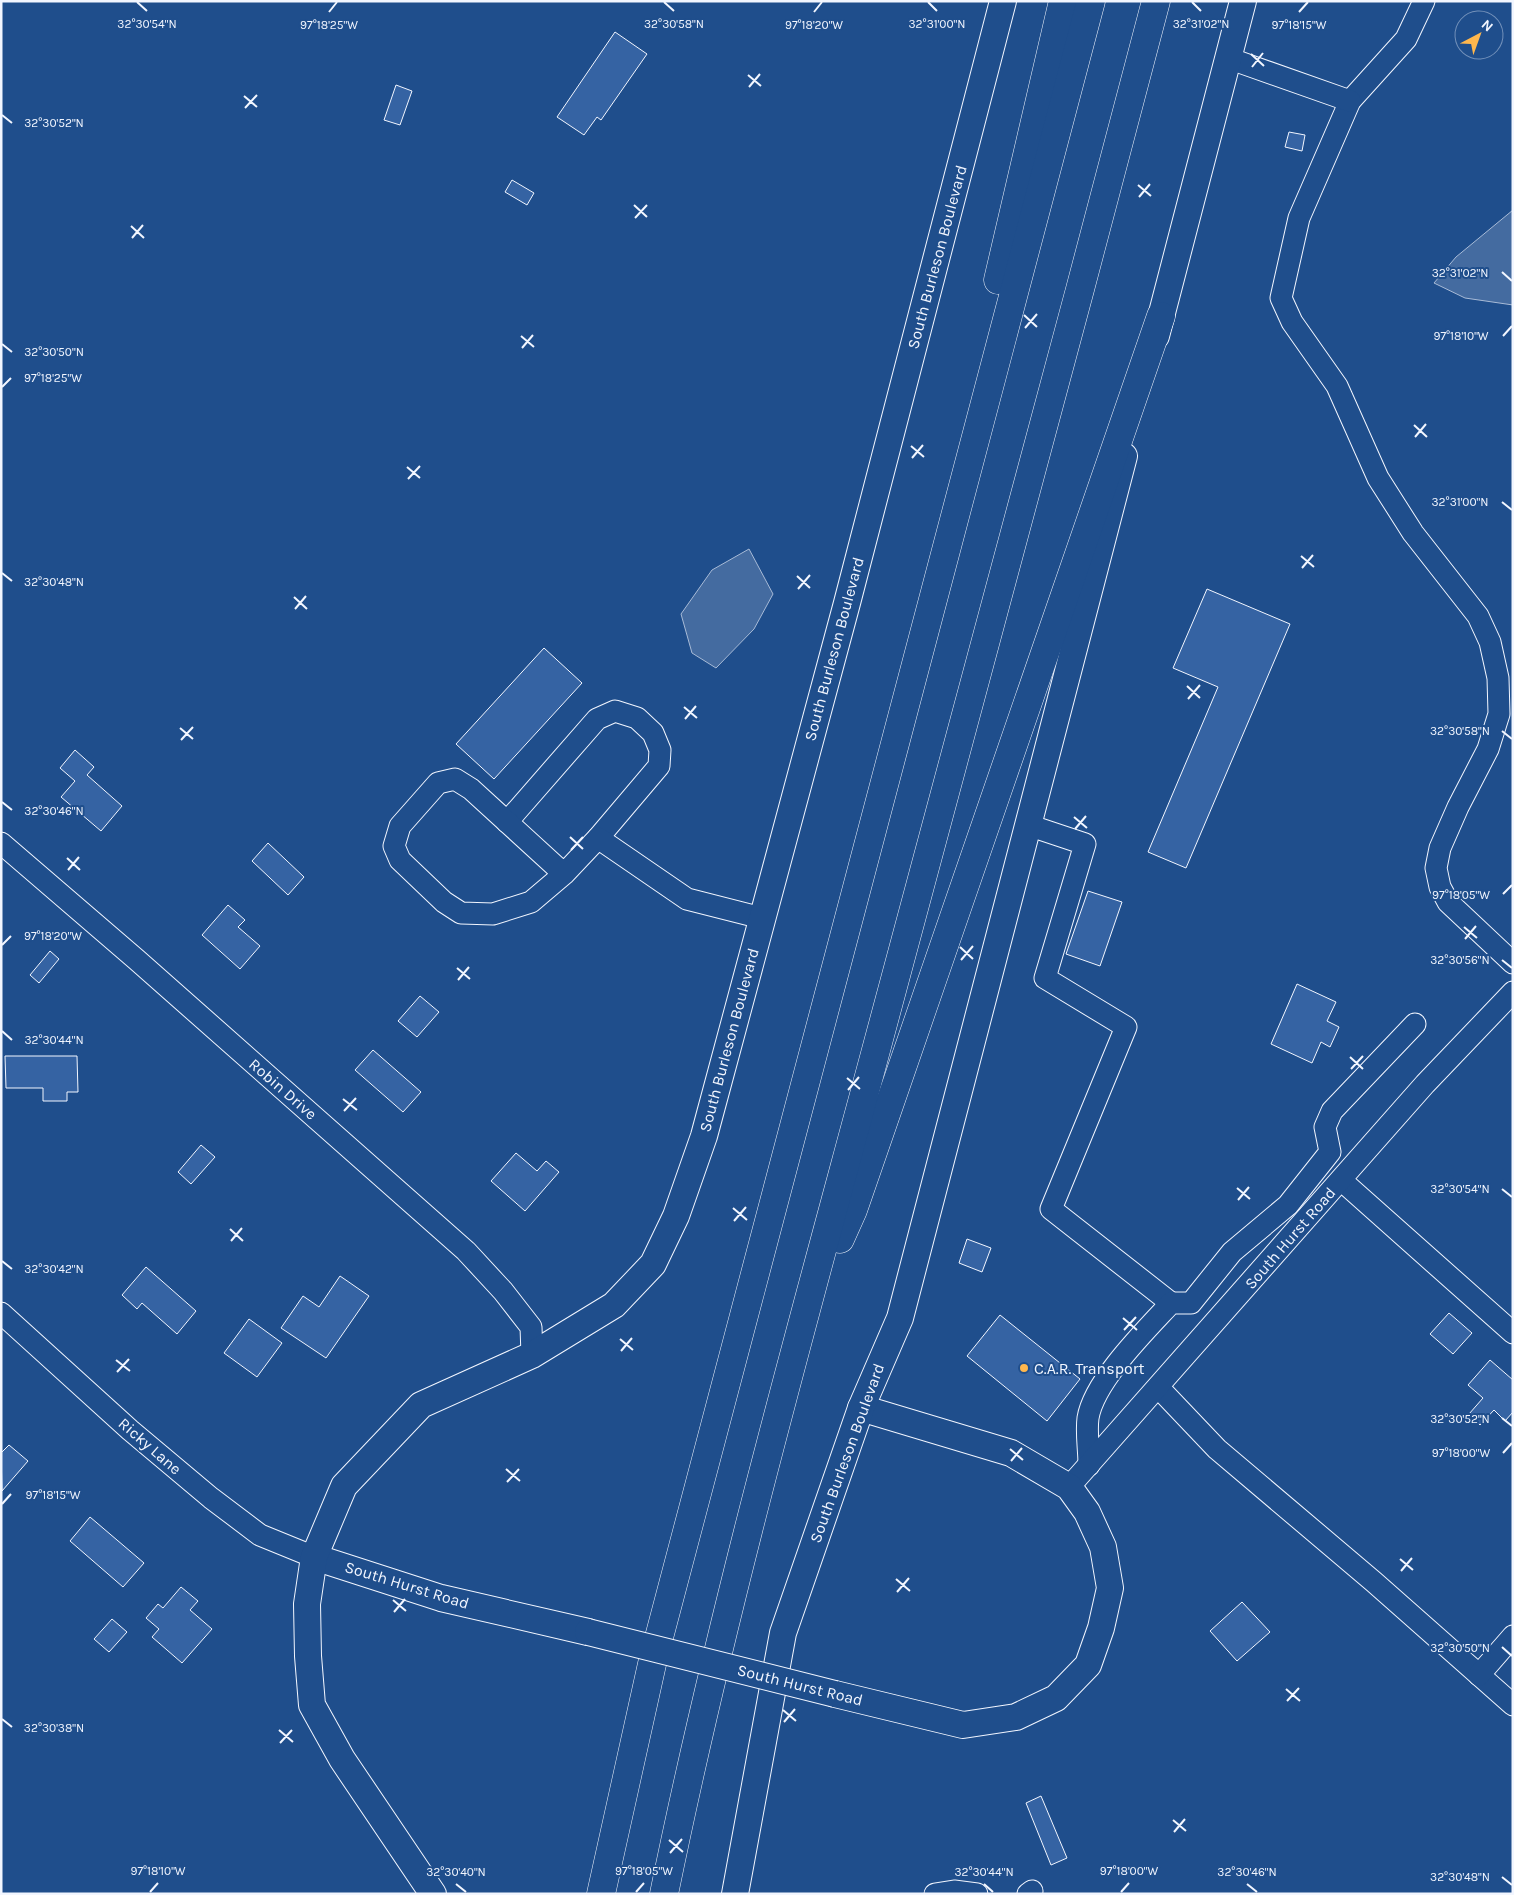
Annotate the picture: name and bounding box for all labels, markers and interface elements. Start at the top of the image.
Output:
north arrow [1454,10,1504,60]
text: N [1478,16,1497,35]
text: 32°30'54"N [117,17,177,31]
text: 32°30'58"N [644,17,704,31]
text: 32°31'00"N [909,17,965,31]
text: 32°31'02"N [1173,17,1229,31]
text: 97°18'25"W [300,18,358,32]
text: 97°18'20"W [785,18,843,32]
text: 97°18'15"W [1272,18,1327,32]
text: 32°30'52"N [24,116,84,130]
street label: South Burleson Boulevard [903,163,971,351]
text: 32°31'02"N [1432,266,1488,280]
text: 97°18'10"W [1433,329,1489,343]
text: 32°30'50"N [24,345,84,359]
text: 97°18'25"W [24,371,82,385]
text: 32°31'00"N [1432,495,1488,509]
street label: South Burleson Boulevard [800,555,868,743]
text: 32°30'48"N [24,575,84,589]
text: 32°30'58"N [1430,724,1490,738]
text: 32°30'46"N [24,804,84,818]
text: 97°18'05"W [1432,888,1490,902]
text: 97°18'20"W [24,929,82,943]
street label: South Burleson Boulevard [695,946,763,1134]
text: 32°30'56"N [1430,953,1490,967]
text: 32°30'44"N [24,1033,84,1047]
street label: Robin Drive [245,1054,321,1124]
text: 32°30'54"N [1430,1182,1490,1196]
street label: South Hurst Road [1241,1183,1339,1293]
text: 32°30'42"N [24,1262,84,1276]
place label: C.A.R. Transport [1034,1359,1145,1378]
street label: South Burleson Boulevard [806,1361,888,1545]
marker: C.A.R. Transport [1018,1362,1030,1374]
text: 32°30'52"N [1430,1412,1490,1426]
street label: Ricky Lane [115,1414,185,1478]
text: 97°18'00"W [1432,1446,1490,1460]
text: 97°18'15"W [26,1488,81,1502]
street label: South Hurst Road [343,1557,471,1613]
text: 32°30'50"N [1430,1641,1490,1655]
street label: South Hurst Road [735,1660,865,1710]
text: 32°30'38"N [24,1721,84,1735]
text: 97°18'10"W [130,1864,186,1878]
text: 97°18'05"W [615,1864,673,1878]
text: 97°18'00"W [1100,1864,1158,1878]
text: 32°30'40"N [426,1865,486,1879]
text: 32°30'44"N [954,1865,1014,1879]
text: 32°30'46"N [1217,1865,1277,1879]
text: 32°30'48"N [1430,1870,1490,1884]

